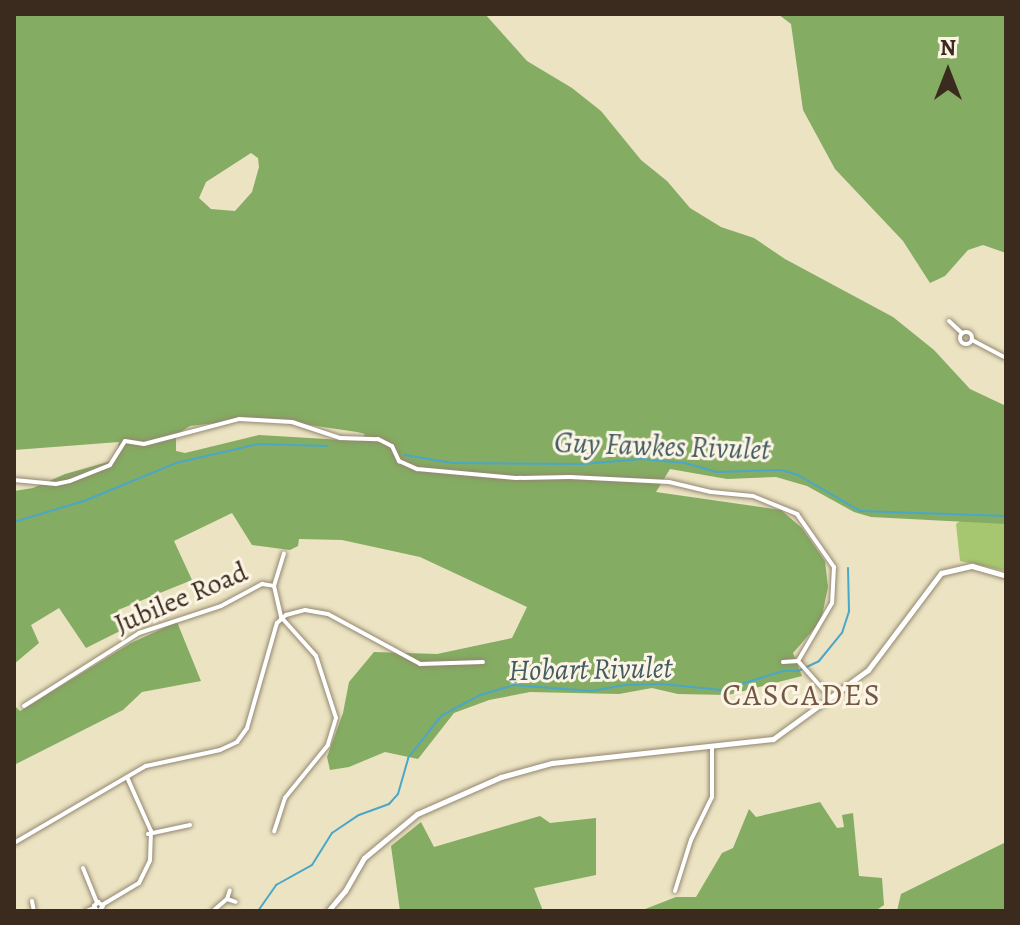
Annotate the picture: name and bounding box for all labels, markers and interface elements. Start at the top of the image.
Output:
north arrow [908,32,988,112]
text: N [940,33,956,63]
water label: Guy Fawkes Rivulet [554,424,770,468]
street label: Jubilee Road [109,555,253,641]
water label: Hobart Rivulet [508,650,672,688]
district label: CASCADES [722,677,882,713]

